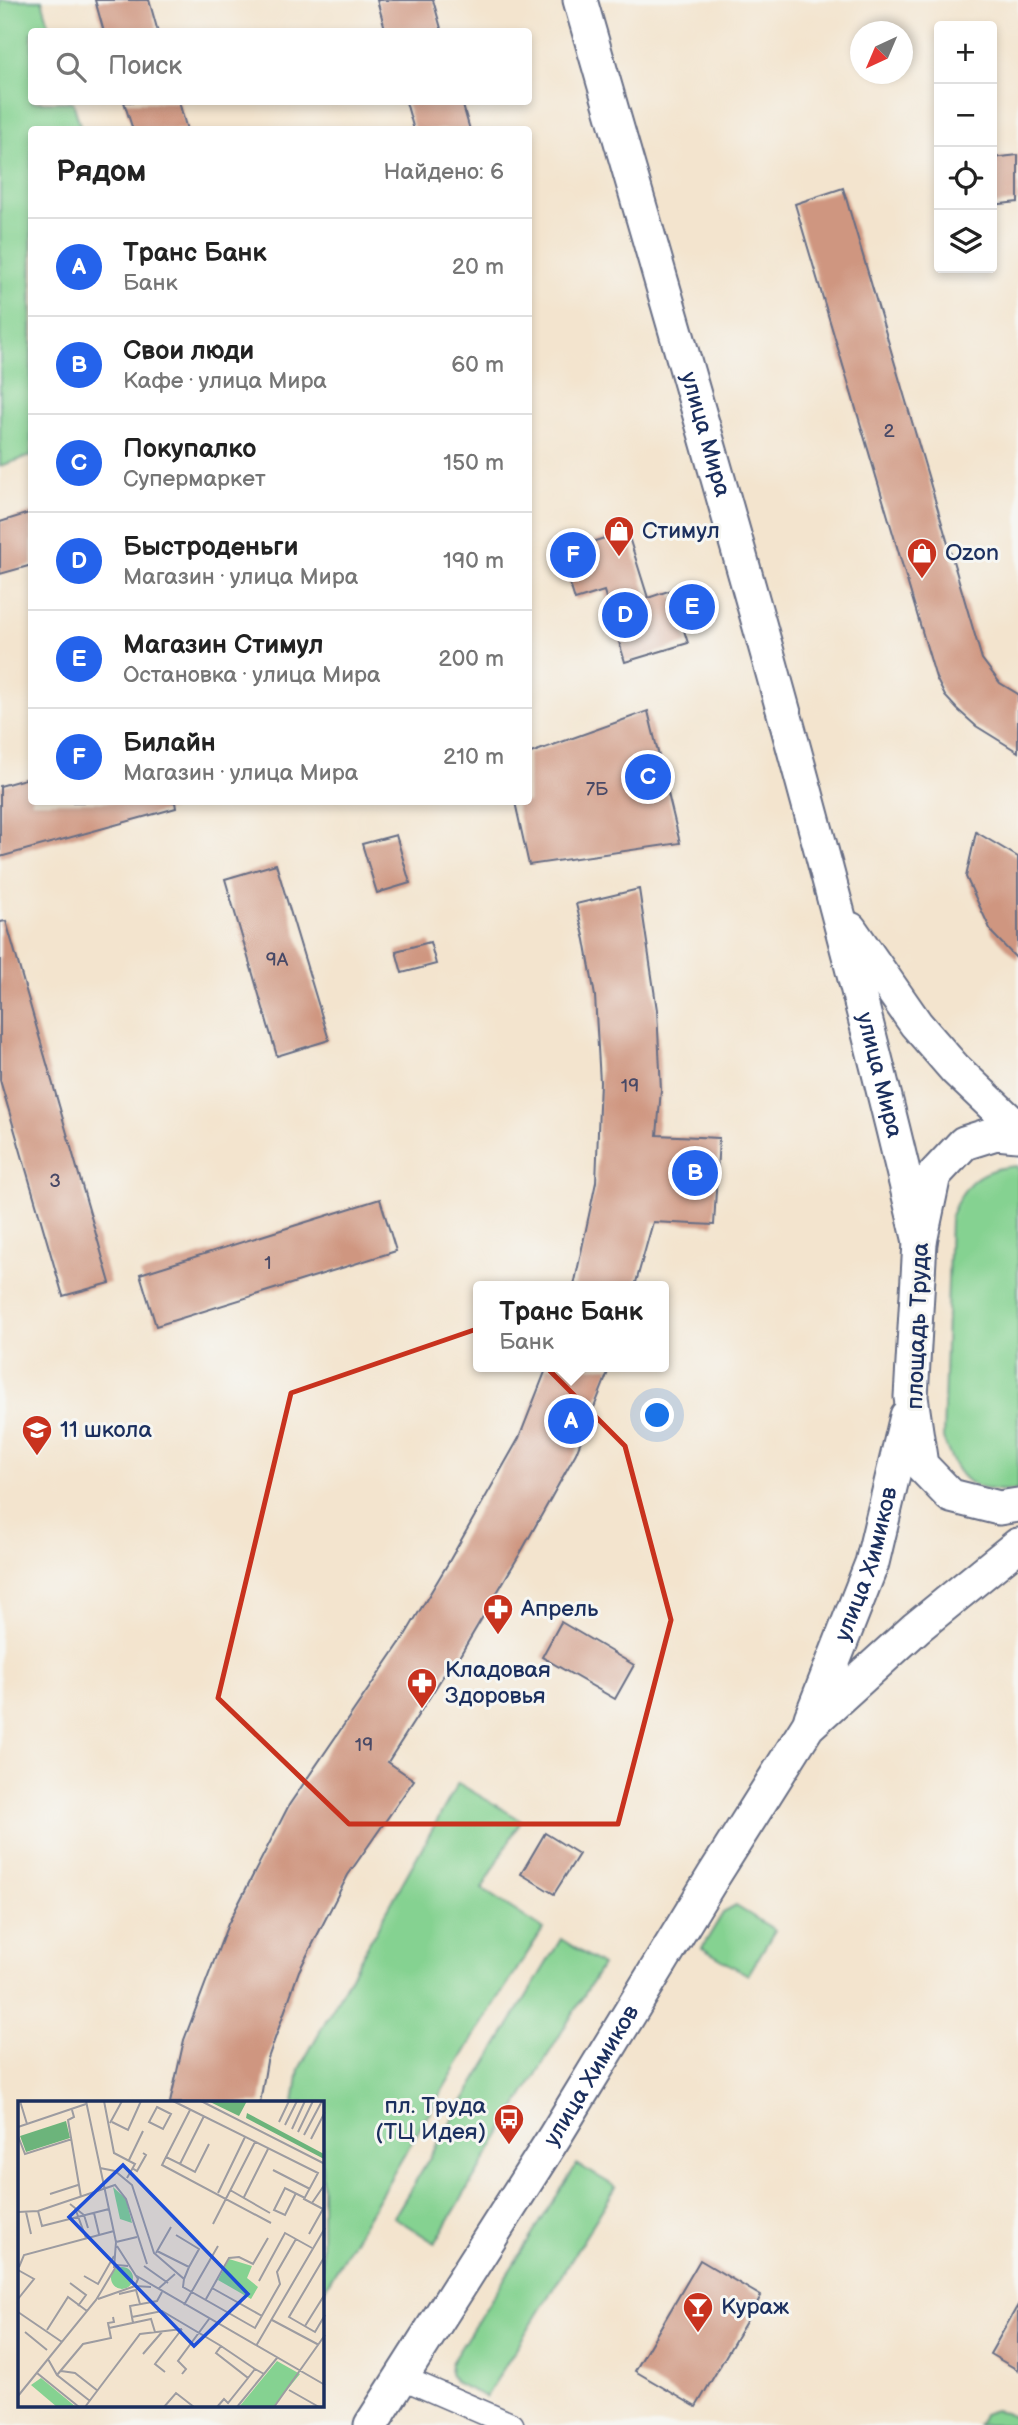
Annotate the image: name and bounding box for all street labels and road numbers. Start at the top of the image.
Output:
street label: улица Мира [674,369,737,500]
street label: улица Мира [850,1009,909,1141]
street label: площадь Труда [901,1242,935,1410]
street label: улица Химиков [829,1484,904,1645]
street label: улица Химиков [538,2000,645,2152]

